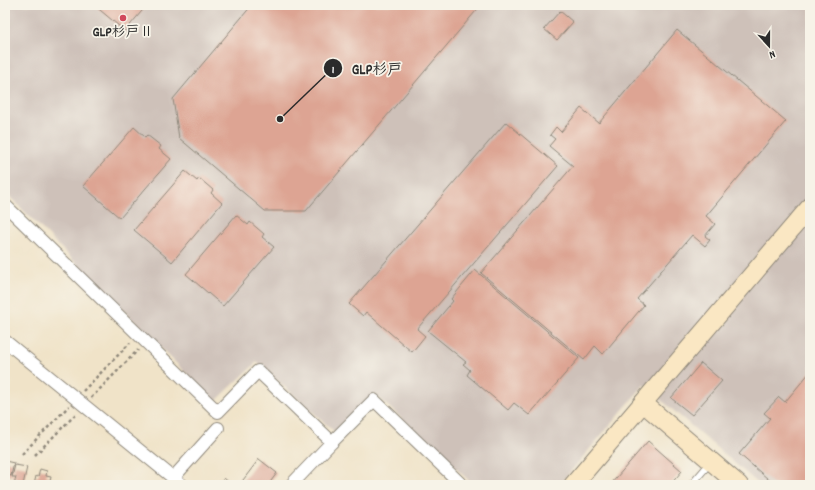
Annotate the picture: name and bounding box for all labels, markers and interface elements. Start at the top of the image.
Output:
marker: GLP杉戸Ⅱ [118,13,128,23]
place label: GLP杉戸Ⅱ [92,23,154,43]
north arrow [749,26,789,66]
text: N [766,45,777,62]
callout: GLP杉戸 [323,55,410,82]
text: GLP杉戸 [352,60,402,82]
text: 1 [332,62,335,79]

